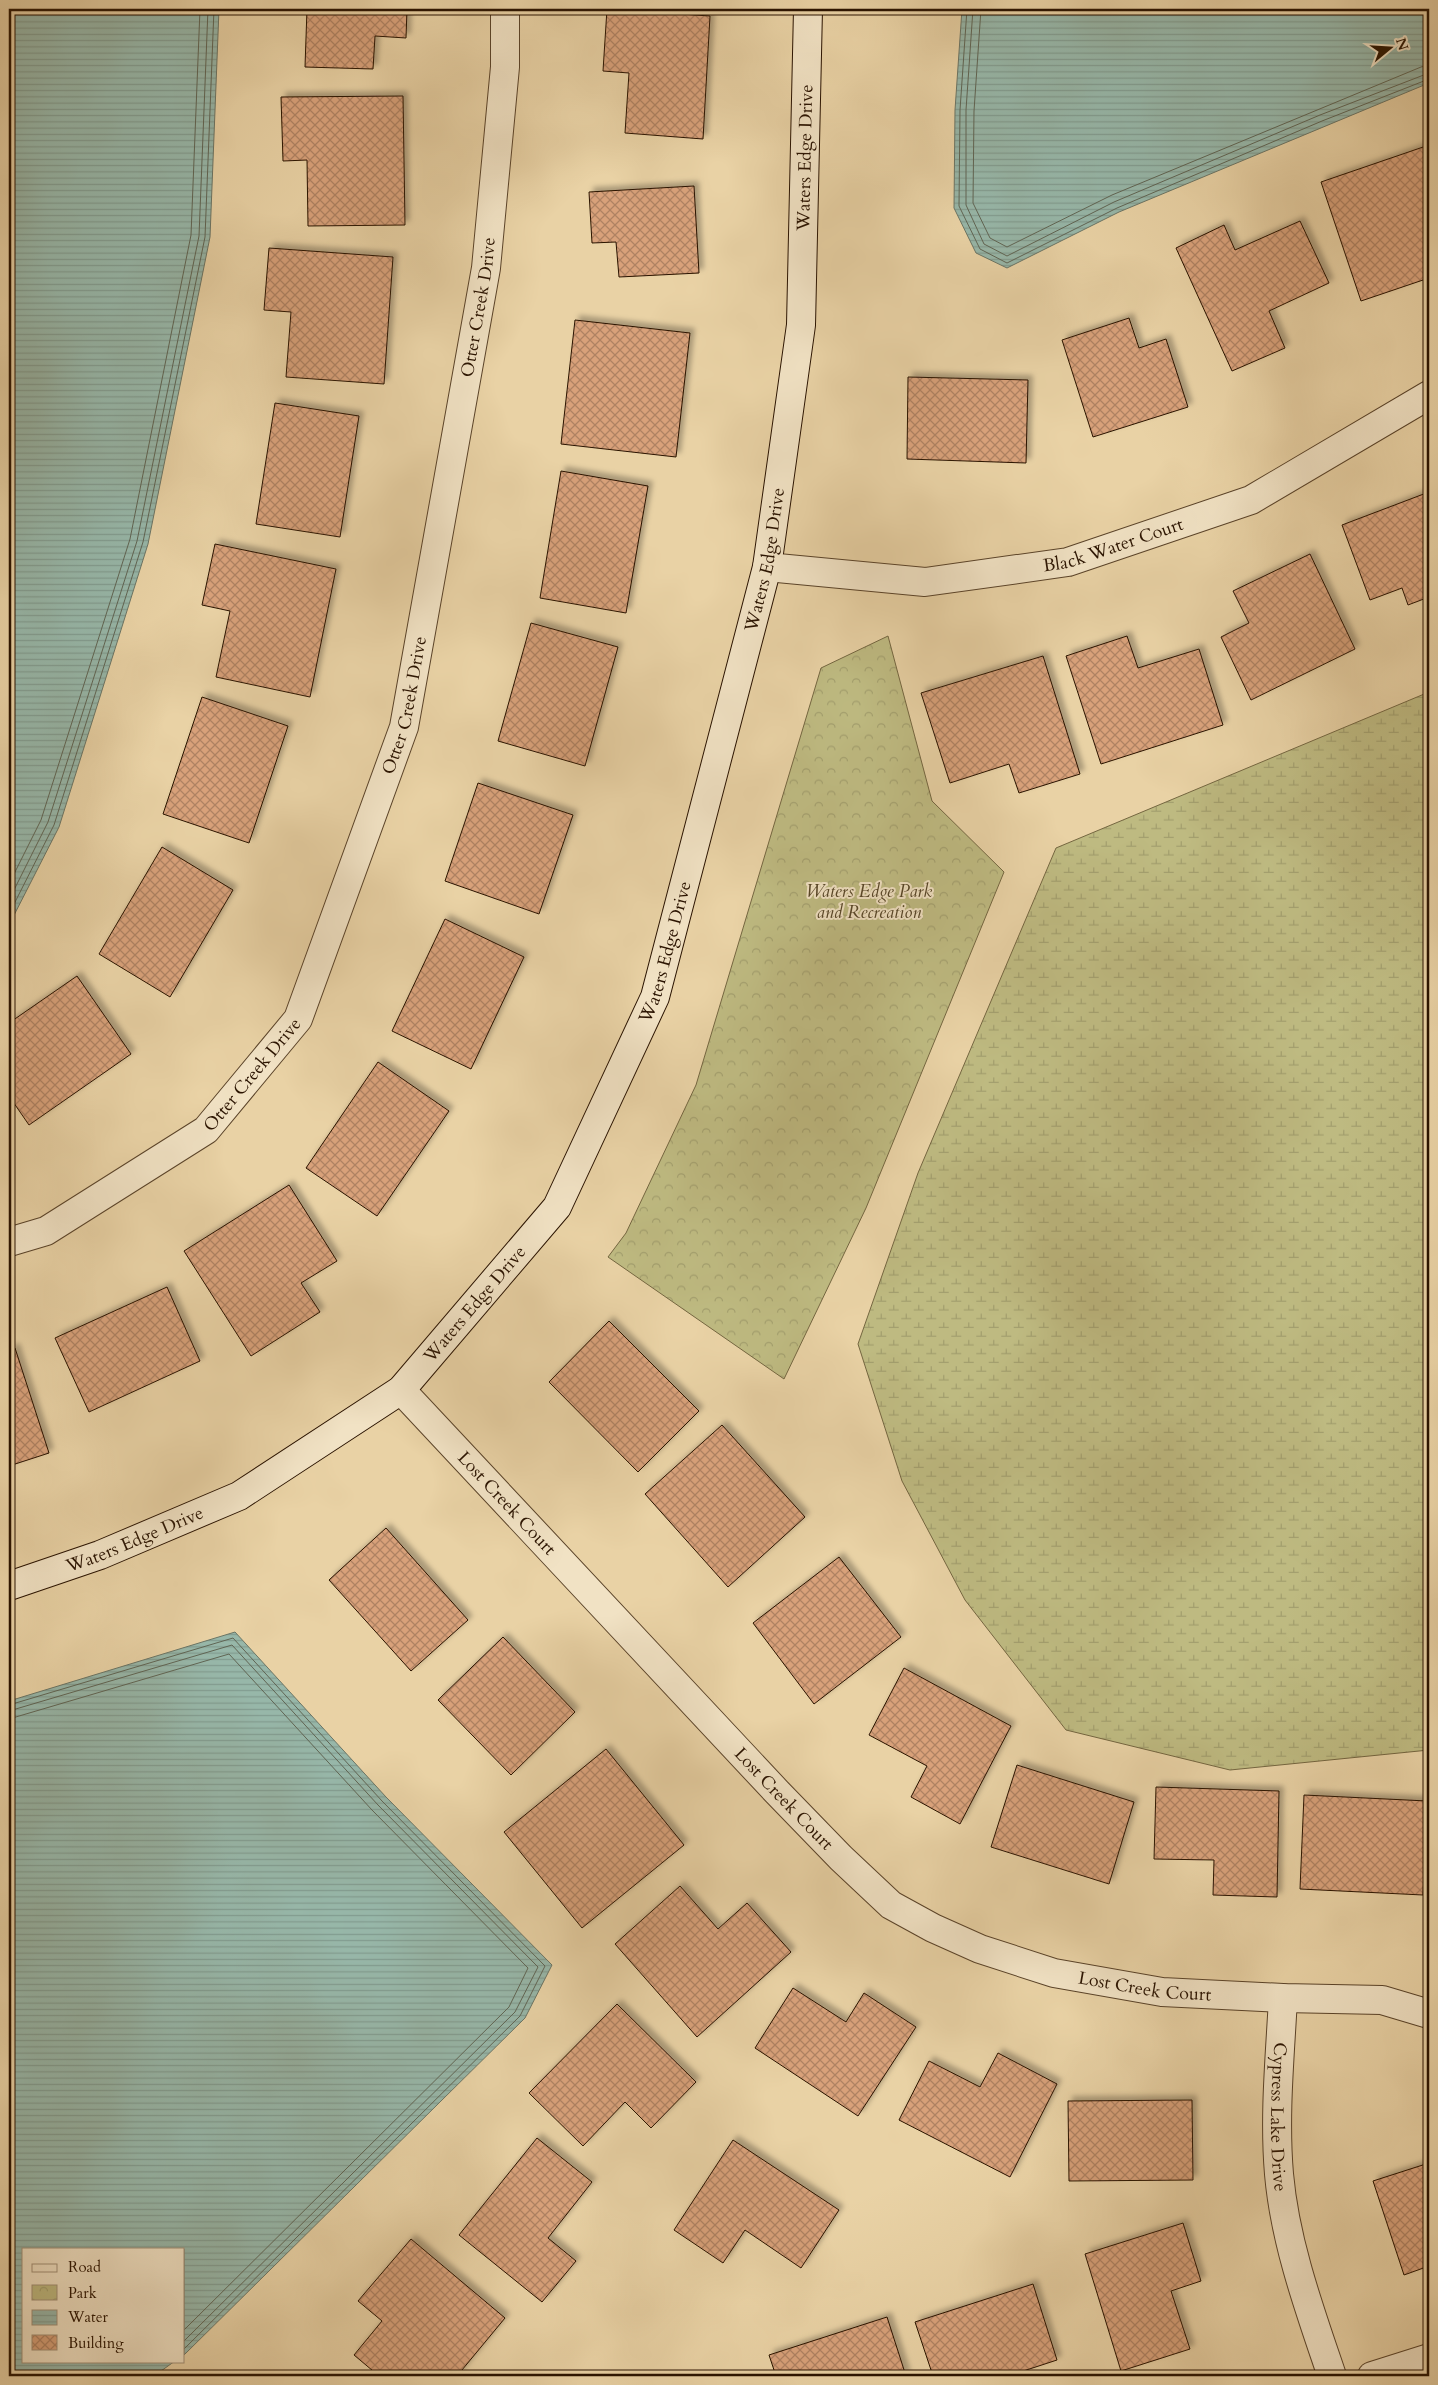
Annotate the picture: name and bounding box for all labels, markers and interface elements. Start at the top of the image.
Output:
north arrow [1366,22,1416,72]
text: N [1391,35,1413,53]
street label: Waters Edge Drive [791,84,819,232]
street label: Otter Creek Drive [454,236,501,379]
street label: Waters Edge Drive [738,486,790,635]
street label: Black Water Court [1041,511,1187,578]
street label: Otter Creek Drive [375,634,432,778]
street label: Waters Edge Drive [632,878,697,1028]
park label: Waters Edge Park and Recreation [806,879,932,925]
street label: Otter Creek Drive [197,1012,307,1137]
street label: Waters Edge Drive [417,1240,531,1368]
street label: Lost Creek Court [452,1446,562,1561]
street label: Waters Edge Drive [62,1500,207,1579]
street label: Lost Creek Court [729,1741,840,1856]
street label: Lost Creek Court [1076,1965,1212,2007]
street label: Cypress Lake Drive [1265,2042,1293,2193]
legend [22,2248,185,2362]
text: Road [68,2257,101,2277]
text: Park [68,2283,97,2303]
text: Water [67,2307,109,2327]
text: Building [68,2333,124,2353]

